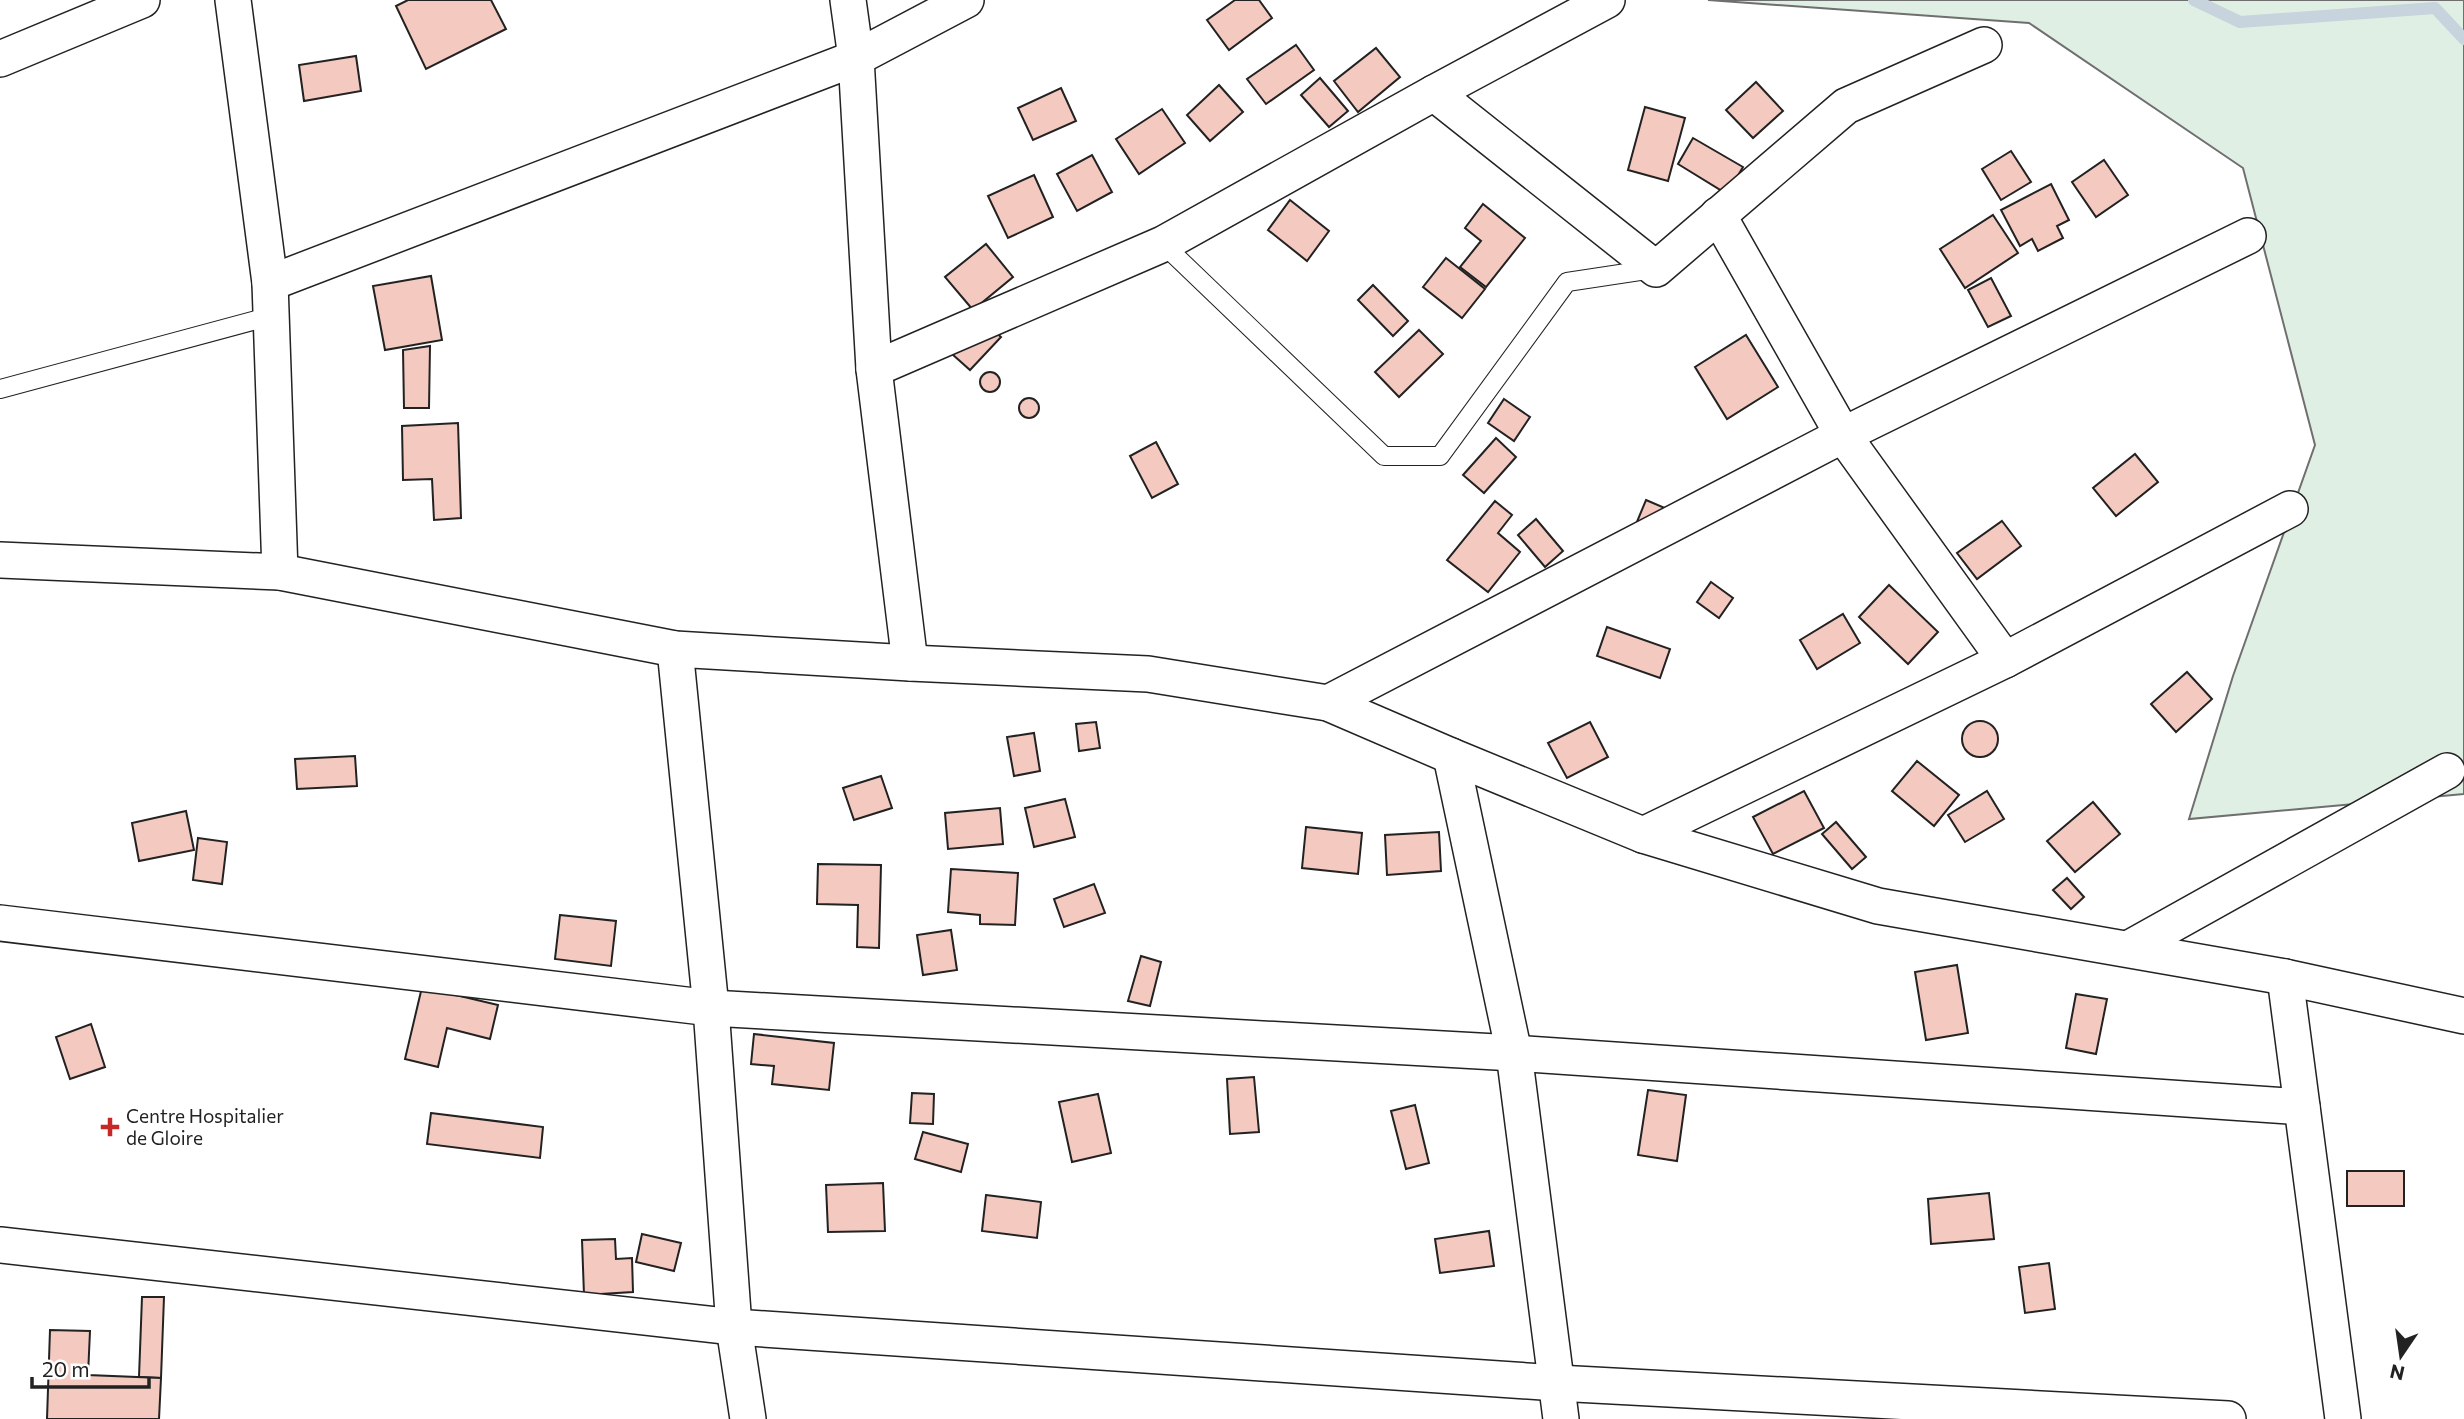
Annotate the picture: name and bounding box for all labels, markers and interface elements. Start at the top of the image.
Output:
place label: Centre Hospitalier de Gloire [126,1104,284,1149]
marker: Centre Hospitalier de Gloire [100,1117,120,1137]
north arrow [2366,1321,2436,1391]
scale bar [32,1346,149,1390]
text: 20 m [42,1356,90,1381]
text: N [2388,1360,2407,1386]

